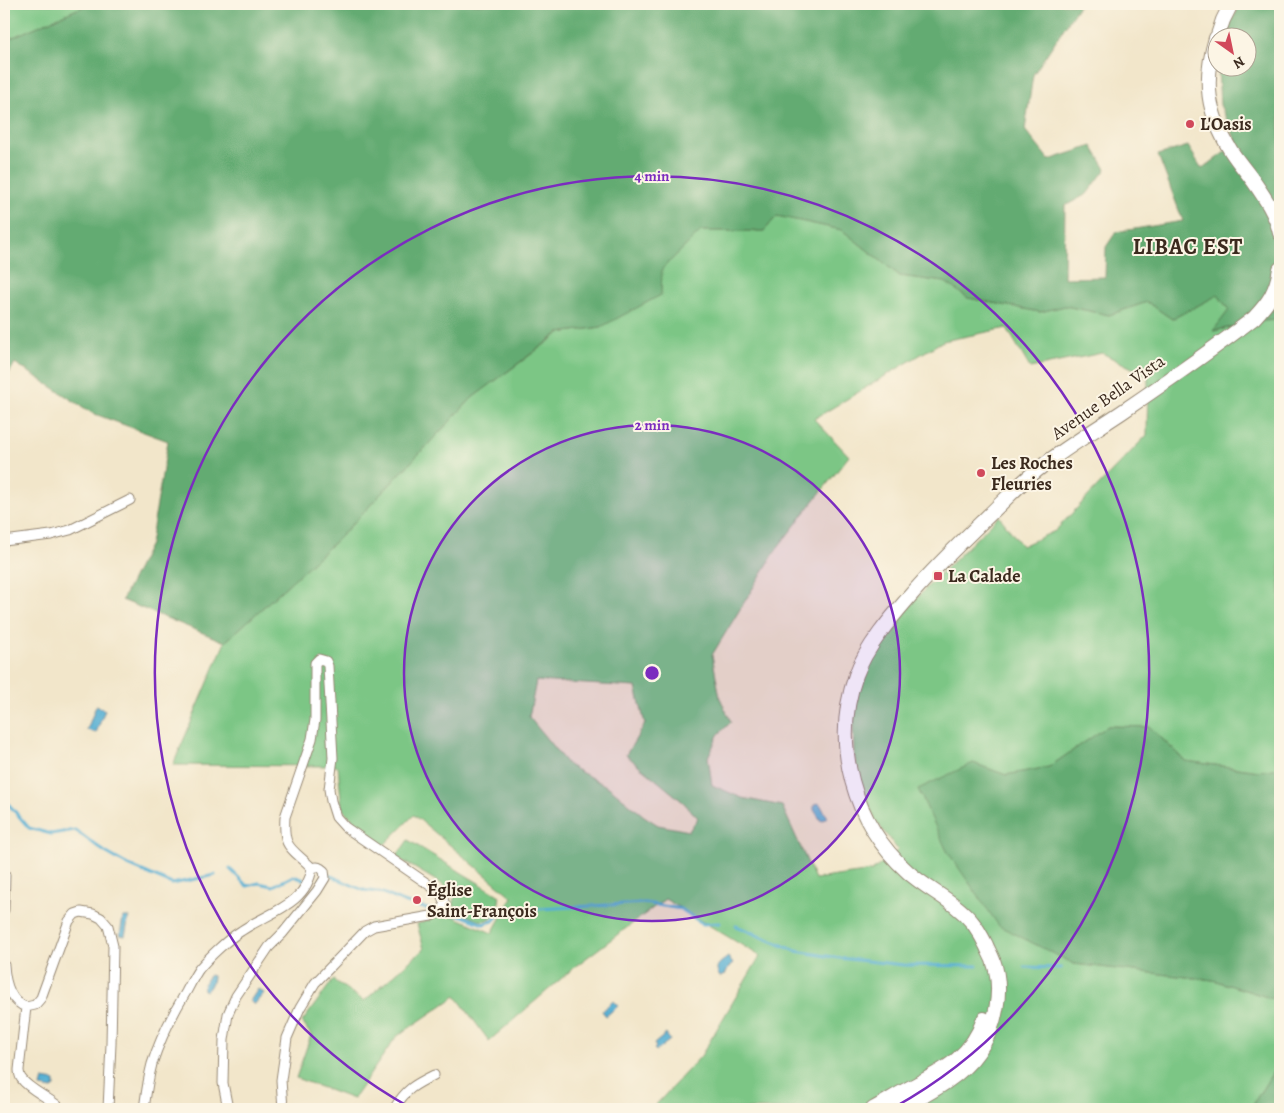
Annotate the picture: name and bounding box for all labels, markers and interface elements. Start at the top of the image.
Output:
north arrow [1206,28,1256,78]
text: N [1229,52,1248,73]
place label: L'Oasis [1200,112,1252,136]
marker: L'Oasis [1184,118,1196,130]
text: 4 min [634,166,670,186]
district label: LIBAC EST [1133,232,1243,262]
street label: Avenue Bella Vista [1046,349,1170,446]
text: 2 min [634,415,670,435]
place label: Les Roches Fleuries [991,451,1073,496]
marker: Les Roches Fleuries [975,467,987,479]
place label: La Calade [948,564,1021,588]
marker: La Calade [932,570,944,582]
centre of rings [643,664,661,682]
place label: Église Saint-François [427,878,537,923]
marker: Église Saint-François [411,894,423,906]

